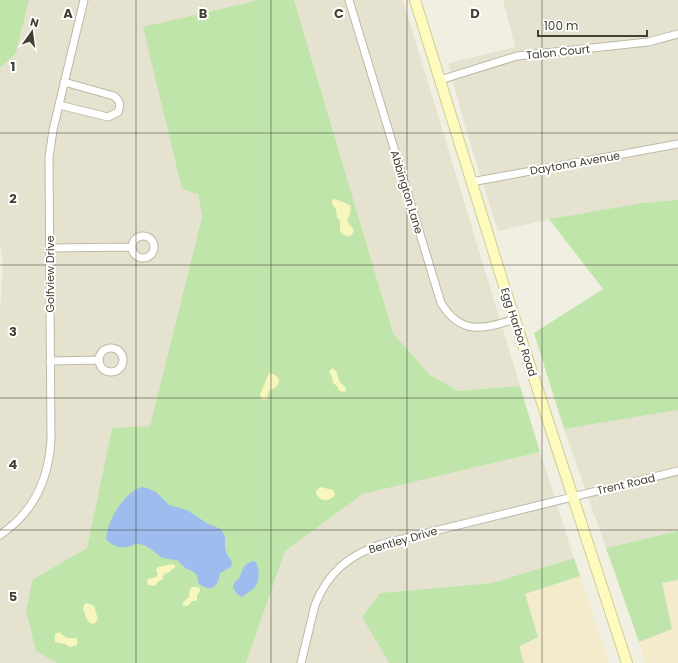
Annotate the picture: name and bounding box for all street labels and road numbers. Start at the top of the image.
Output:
street label: Talon Court [525,41,591,63]
street label: Daytona Avenue [529,147,621,179]
street label: Abbington Lane [387,148,427,236]
street label: Golfview Drive [42,235,58,313]
street label: Egg Harbor Road [497,285,541,379]
street label: Trent Road [595,470,657,498]
street label: Bentley Drive [367,522,439,557]

